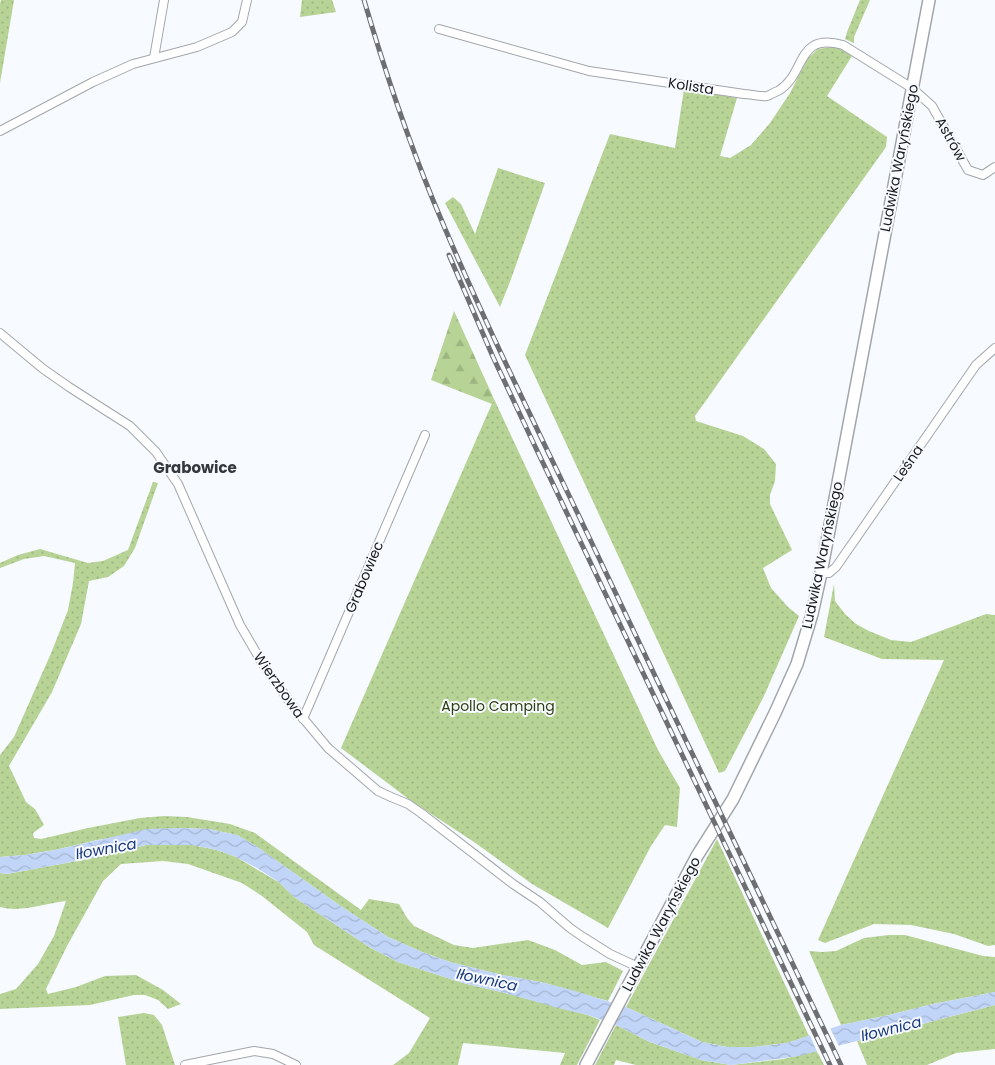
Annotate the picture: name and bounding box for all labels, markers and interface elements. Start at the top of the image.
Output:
street label: Kolista [667,73,715,99]
street label: Ludwika Waryńskiego [875,82,923,234]
street label: Astrów [931,113,972,165]
street label: Leśna [888,441,928,485]
district label: Grabowice [153,457,237,478]
street label: Ludwika Waryńskiego [797,479,847,630]
street label: Grabowiec [340,538,388,616]
street label: Wierzbowa [249,648,309,722]
park label: Apollo Camping [441,696,555,716]
water label: Iłownica [74,833,138,864]
street label: Ludwika Waryńskiego [617,853,705,995]
water label: Iłownica [455,963,520,996]
water label: Iłownica [858,1011,923,1046]

